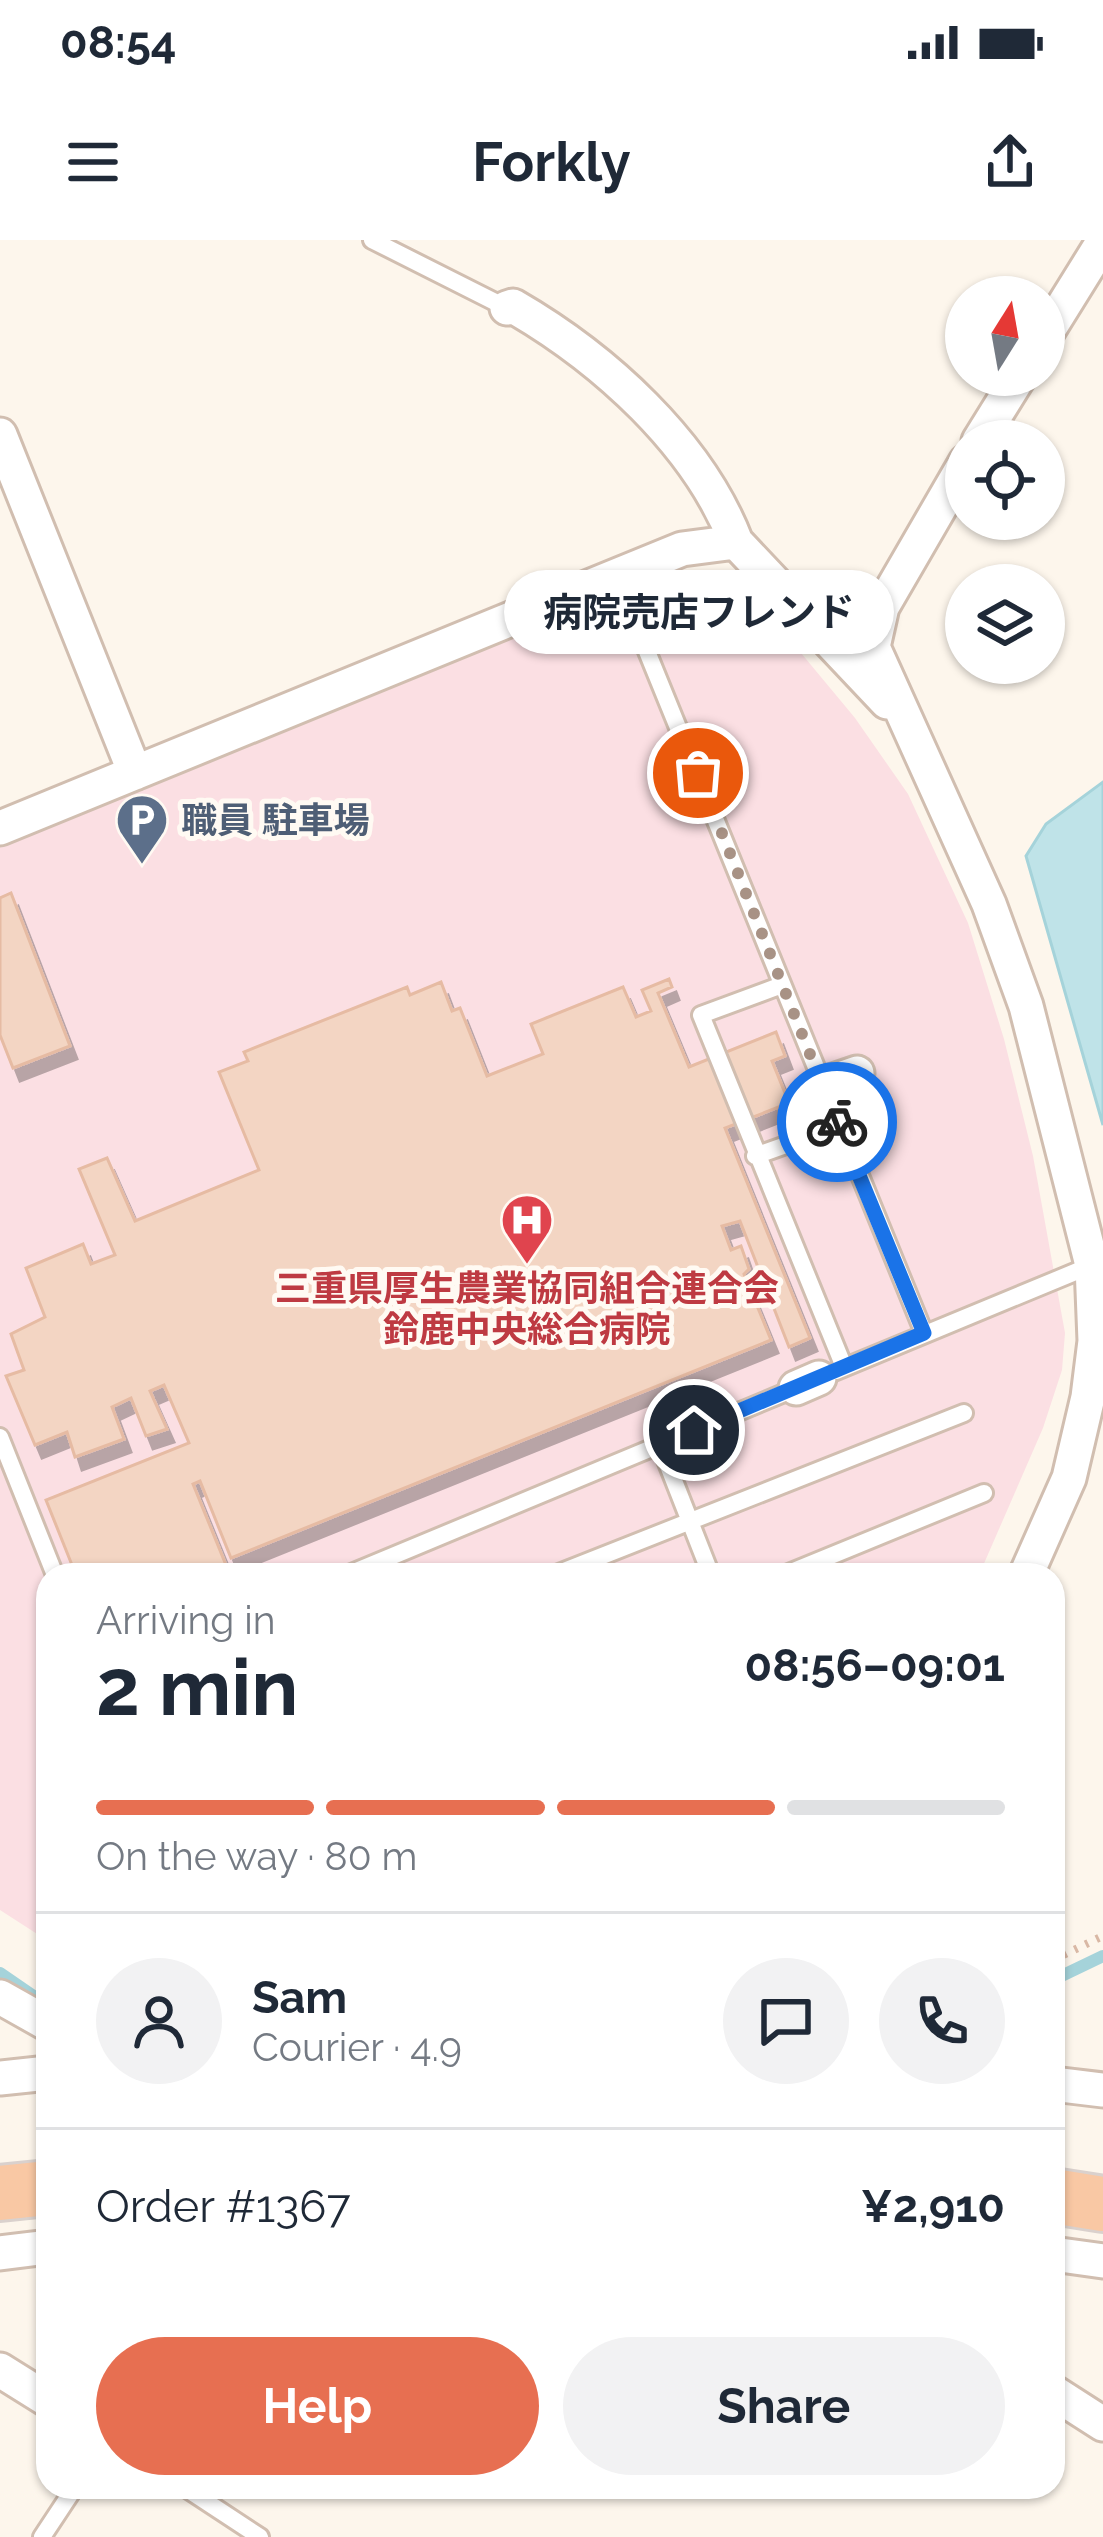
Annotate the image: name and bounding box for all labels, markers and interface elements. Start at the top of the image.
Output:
text: 08:54 [60,16,177,69]
icon: menu [60,129,126,195]
icon: share [977,129,1043,195]
text: Forkly [472,130,631,194]
north arrow [945,276,1065,396]
map controls [945,276,1065,684]
button: locate [945,420,1065,540]
button: layers [945,564,1065,684]
callout: 病院売店フレンド [503,569,893,653]
text: 病院売店フレンド [543,589,855,635]
pin [647,722,749,824]
icon: bag [665,740,731,806]
parking icon: 職員 駐車場 [114,792,170,866]
place label: 職員 駐車場 [181,799,370,841]
courier [777,1062,897,1182]
icon: bike [804,1089,870,1155]
hospital icon: 三重県厚生農業協同組合連合会 鈴鹿中央総合病院 [499,1192,555,1266]
place label: 三重県厚生農業協同組合連合会 鈴鹿中央総合病院 [275,1267,779,1350]
pin [643,1379,745,1481]
icon: home [661,1397,727,1463]
text: Arriving in [96,1597,276,1643]
text: 08:56–09:01 [745,1639,1005,1692]
text: 2 min [96,1642,298,1733]
text: On the way · 80 m [96,1833,417,1879]
button: person [96,1958,222,2084]
button: chat [723,1958,849,2084]
button: phone [879,1958,1005,2084]
text: Sam [252,1971,347,2024]
text: Courier · 4.9 [252,2024,462,2070]
text: Order #1367 [96,2180,351,2233]
text: ¥2,910 [861,2180,1005,2233]
button: Help [96,2337,539,2475]
button: Share [563,2337,1005,2475]

